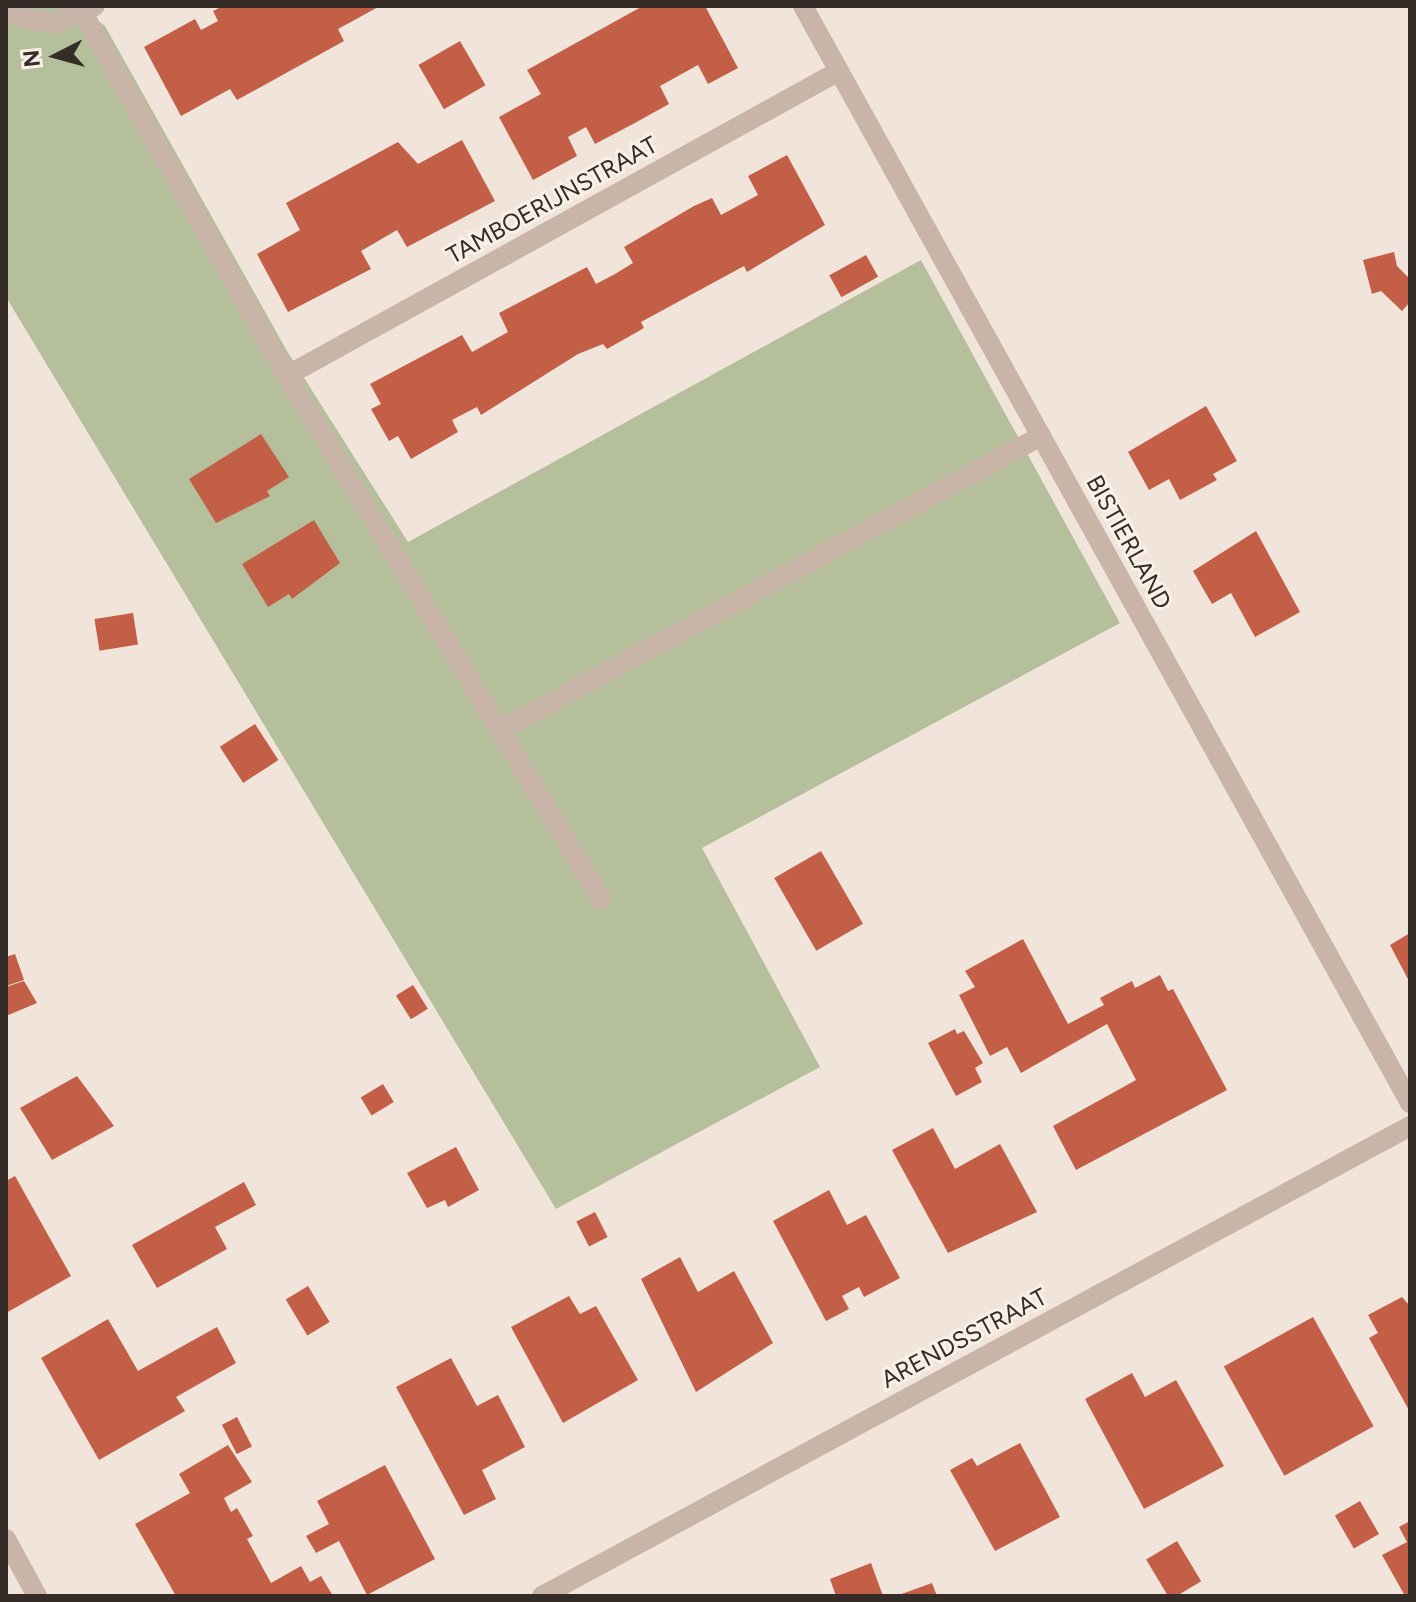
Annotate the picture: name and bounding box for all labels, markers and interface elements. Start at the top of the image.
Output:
north arrow [16,16,96,96]
text: N [17,49,46,68]
street label: TAMBOERIJNSTRAAT [442,130,662,270]
street label: BISTIERLAND [1080,470,1178,614]
street label: ARENDSSTRAAT [876,1282,1052,1394]

